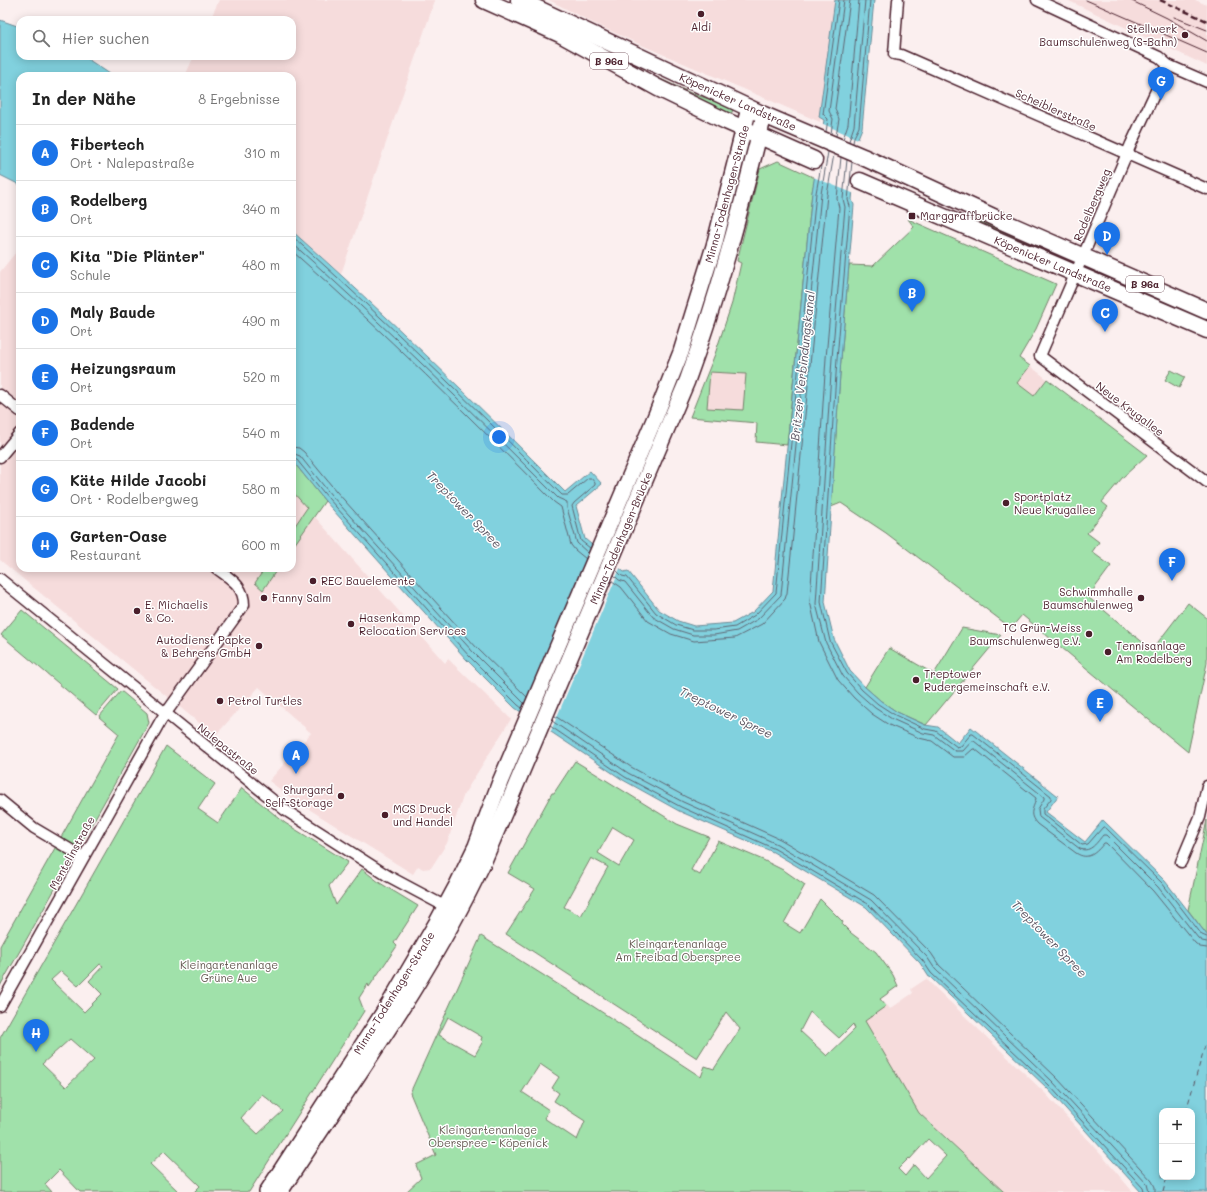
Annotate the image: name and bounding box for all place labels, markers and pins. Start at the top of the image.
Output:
marker: Aldi [696,9,706,19]
place label: Aldi [691,19,711,34]
place label: Stellwerk Baumschulenweg (S-Bahn) [1039,21,1177,49]
marker: Stellwerk Baumschulenweg (S-Bahn) [1180,30,1190,40]
pin: G [1148,67,1174,100]
place label: Marggraffbrücke [920,208,1013,223]
marker: Marggraffbrücke [907,211,917,221]
pin: D [1094,222,1120,255]
pin: B [899,279,925,312]
pin: C [1092,299,1118,332]
place label: Sportplatz Neue Krugallee [1014,489,1096,517]
marker: Sportplatz Neue Krugallee [1001,498,1011,508]
pin: F [1159,548,1185,581]
place label: REC Bauelemente [321,573,415,588]
marker: REC Bauelemente [308,576,318,586]
place label: Schwimmhalle Baumschulenweg [1043,584,1133,612]
place label: Fanny Salm [272,590,331,605]
marker: Fanny Salm [259,593,269,603]
marker: Schwimmhalle Baumschulenweg [1136,593,1146,603]
place label: E. Michaelis & Co. [145,597,208,625]
marker: E. Michaelis & Co. [132,606,142,616]
place label: Hasenkamp Relocation Services [359,610,466,638]
marker: Hasenkamp Relocation Services [346,619,356,629]
place label: TC Grün-Weiss Baumschulenweg e.V. [969,620,1081,648]
marker: TC Grün-Weiss Baumschulenweg e.V. [1084,629,1094,639]
place label: Autodienst Papke & Behrens GmbH [156,632,251,660]
place label: Tennisanlage Am Rodelberg [1116,638,1192,666]
marker: Autodienst Papke & Behrens GmbH [254,641,264,651]
marker: Tennisanlage Am Rodelberg [1103,647,1113,657]
place label: Treptower Rudergemeinschaft e.V. [924,666,1050,694]
marker: Treptower Rudergemeinschaft e.V. [911,675,921,685]
pin: E [1087,689,1113,722]
place label: Petrol Turtles [228,693,302,708]
marker: Petrol Turtles [215,696,225,706]
pin: A [283,741,309,774]
place label: Shurgard Self-Storage [265,782,333,810]
marker: Shurgard Self-Storage [336,791,346,801]
place label: MCS Druck und Handel [393,801,453,829]
marker: MCS Druck und Handel [380,810,390,820]
pin: H [23,1019,49,1052]

